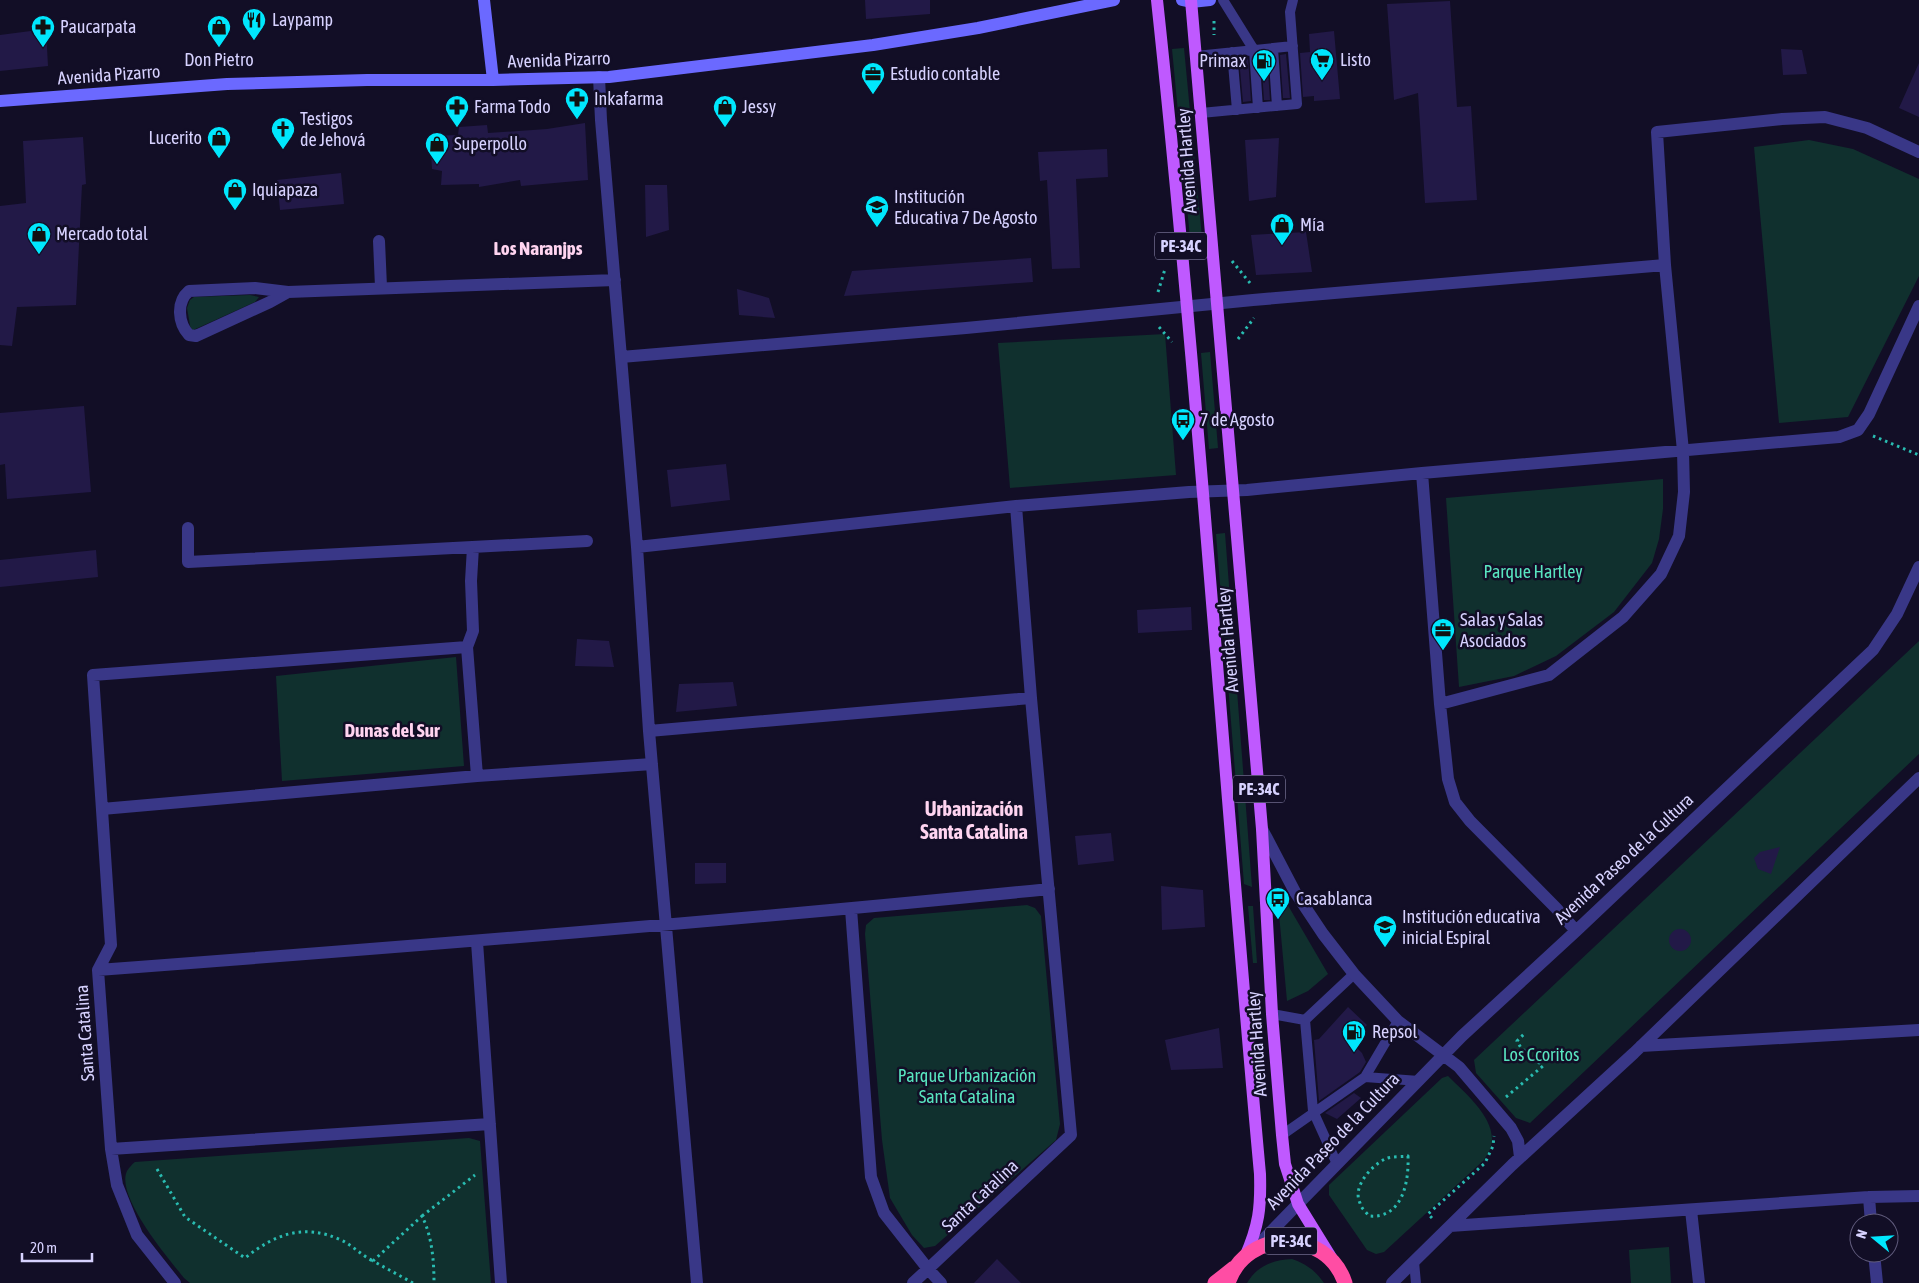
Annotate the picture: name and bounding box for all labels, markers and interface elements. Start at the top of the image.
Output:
restaurant icon: Laypamp [241,7,267,41]
place label: Laypamp [272,9,333,30]
pharmacy icon: Paucarpata [30,14,56,48]
shop icon: Don Pietro [206,14,232,48]
place label: Paucarpata [60,16,136,37]
street label: Avenida Pizarro [507,47,611,72]
supermarket icon: Listo [1309,47,1335,81]
fuel station icon: Primax [1251,48,1277,82]
place label: Don Pietro [184,49,254,70]
place label: Listo [1340,49,1371,70]
place label: Primax [1199,50,1246,71]
street label: Avenida Pizarro [57,60,161,89]
office icon: Estudio contable [860,61,886,95]
place label: Estudio contable [890,63,1000,84]
pharmacy icon: Inkafarma [564,86,590,120]
place label: Inkafarma [594,88,664,109]
pharmacy icon: Farma Todo [444,94,470,128]
shop icon: Jessy [712,94,738,128]
place label: Farma Todo [474,96,551,117]
place label: Jessy [742,96,776,117]
place label: Testigos de Jehová [300,108,366,150]
street label: Avenida Hartley [1172,108,1201,214]
church icon: Testigos de Jehová [270,116,296,150]
shop icon: Lucerito [206,125,232,159]
place label: Lucerito [149,127,202,148]
shop icon: Superpollo [424,131,450,165]
place label: Superpollo [454,133,527,154]
shop icon: Iquiapaza [222,177,248,211]
place label: Iquiapaza [252,179,318,200]
place label: Institución Educativa 7 De Agosto [894,186,1037,228]
school or university icon: Institución Educativa 7 De Agosto [864,194,890,228]
shop icon: Mía [1269,212,1295,246]
place label: Mía [1300,214,1325,235]
shop icon: Mercado total [26,221,52,255]
place label: Mercado total [56,223,148,244]
road number: PE-34C [1155,232,1207,260]
district label: Los Naranjps [494,237,583,259]
bus stop icon: 7 de Agosto [1170,407,1196,441]
place label: 7 de Agosto [1200,409,1275,430]
park label: Parque Hartley [1483,561,1583,582]
street label: Avenida Hartley [1212,587,1243,694]
place label: Salas y Salas Asociados [1460,609,1543,651]
office icon: Salas y Salas Asociados [1430,617,1456,651]
district label: Dunas del Sur [344,719,440,741]
road number: PE-34C [1233,776,1285,802]
street label: Avenida Paseo de la Cultura [1550,789,1697,928]
district label: Urbanización Santa Catalina [920,797,1028,843]
bus stop icon: Casablanca [1265,886,1291,920]
place label: Casablanca [1296,888,1373,909]
place label: Institución educativa inicial Espiral [1402,906,1541,948]
school or university icon: Institución educativa inicial Espiral [1372,914,1398,948]
street label: Santa Catalina [71,984,98,1082]
street label: Avenida Hartley [1242,991,1271,1097]
fuel station icon: Repsol [1341,1019,1367,1053]
place label: Repsol [1372,1021,1418,1042]
park label: Los Ccoritos [1503,1044,1579,1065]
park label: Parque Urbanización Santa Catalina [898,1065,1036,1107]
street label: Avenida Paseo de la Cultura [1262,1068,1403,1213]
street label: Santa Catalina [937,1155,1022,1236]
north arrow [1849,1213,1899,1263]
road number: PE-34C [1265,1228,1317,1254]
text: N [1853,1228,1871,1240]
scale bar [22,1230,92,1262]
text: 20 m [30,1239,57,1256]

